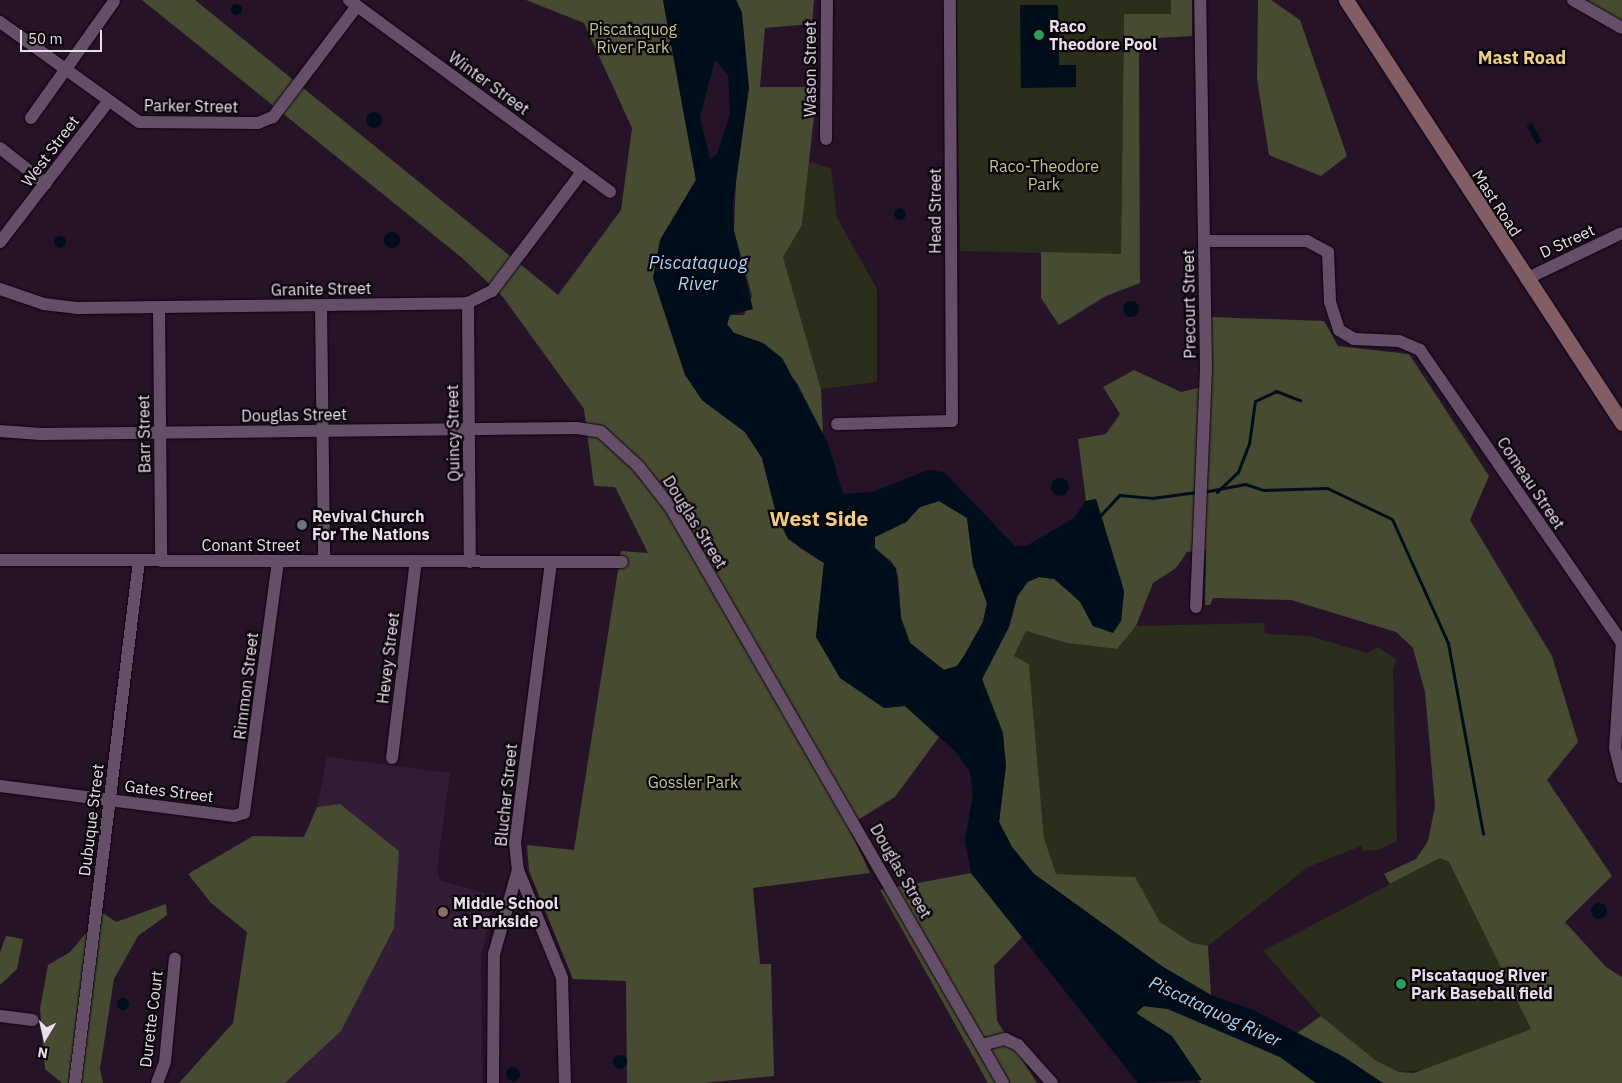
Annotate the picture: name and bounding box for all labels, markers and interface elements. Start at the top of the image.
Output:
place label: Raco Theodore Pool [1049,16,1157,54]
park label: Piscataquog River Park [589,19,677,57]
scale bar [22,20,105,52]
street label: Wason Street [800,21,820,117]
text: 50 m [28,29,63,48]
marker: Raco Theodore Pool [1033,29,1045,41]
street label: Winter Street [445,47,533,119]
district label: Mast Road [1478,47,1566,69]
street label: Parker Street [144,96,238,116]
street label: West Street [17,112,83,190]
park label: Raco-Theodore Park [989,156,1099,194]
street label: Mast Road [1468,166,1526,240]
street label: Head Street [925,168,945,254]
street label: D Street [1536,220,1598,262]
street label: Precourt Street [1178,249,1200,359]
water label: Piscataquog River [649,253,747,296]
street label: Granite Street [271,279,371,299]
street label: Quincy Street [443,384,463,482]
street label: Barr Street [134,395,154,473]
street label: Douglas Street [241,404,347,426]
street label: Comeau Street [1493,433,1569,533]
street label: Douglas Street [659,472,731,572]
district label: West Side [770,505,868,531]
place label: Revival Church For The Nations [312,506,430,544]
marker: Revival Church For The Nations [296,519,308,531]
street label: Conant Street [202,535,300,555]
street label: Hevey Street [373,611,403,705]
street label: Rimmon Street [230,631,262,741]
street label: Blucher Street [491,743,521,847]
street label: Dubuque Street [75,763,107,877]
park label: Gossler Park [648,772,738,792]
street label: Gates Street [123,776,215,806]
street label: Douglas Street [866,820,936,922]
place label: Middle School at Parkside [453,893,558,931]
marker: Middle School at Parkside [437,906,449,918]
place label: Piscataquog River Park Baseball field [1411,965,1553,1003]
street label: Durette Court [136,969,166,1069]
water label: Piscataquog River [1146,972,1284,1052]
marker: Piscataquog River Park Baseball field [1395,978,1407,990]
north arrow [20,1013,70,1063]
text: N [36,1043,49,1062]

